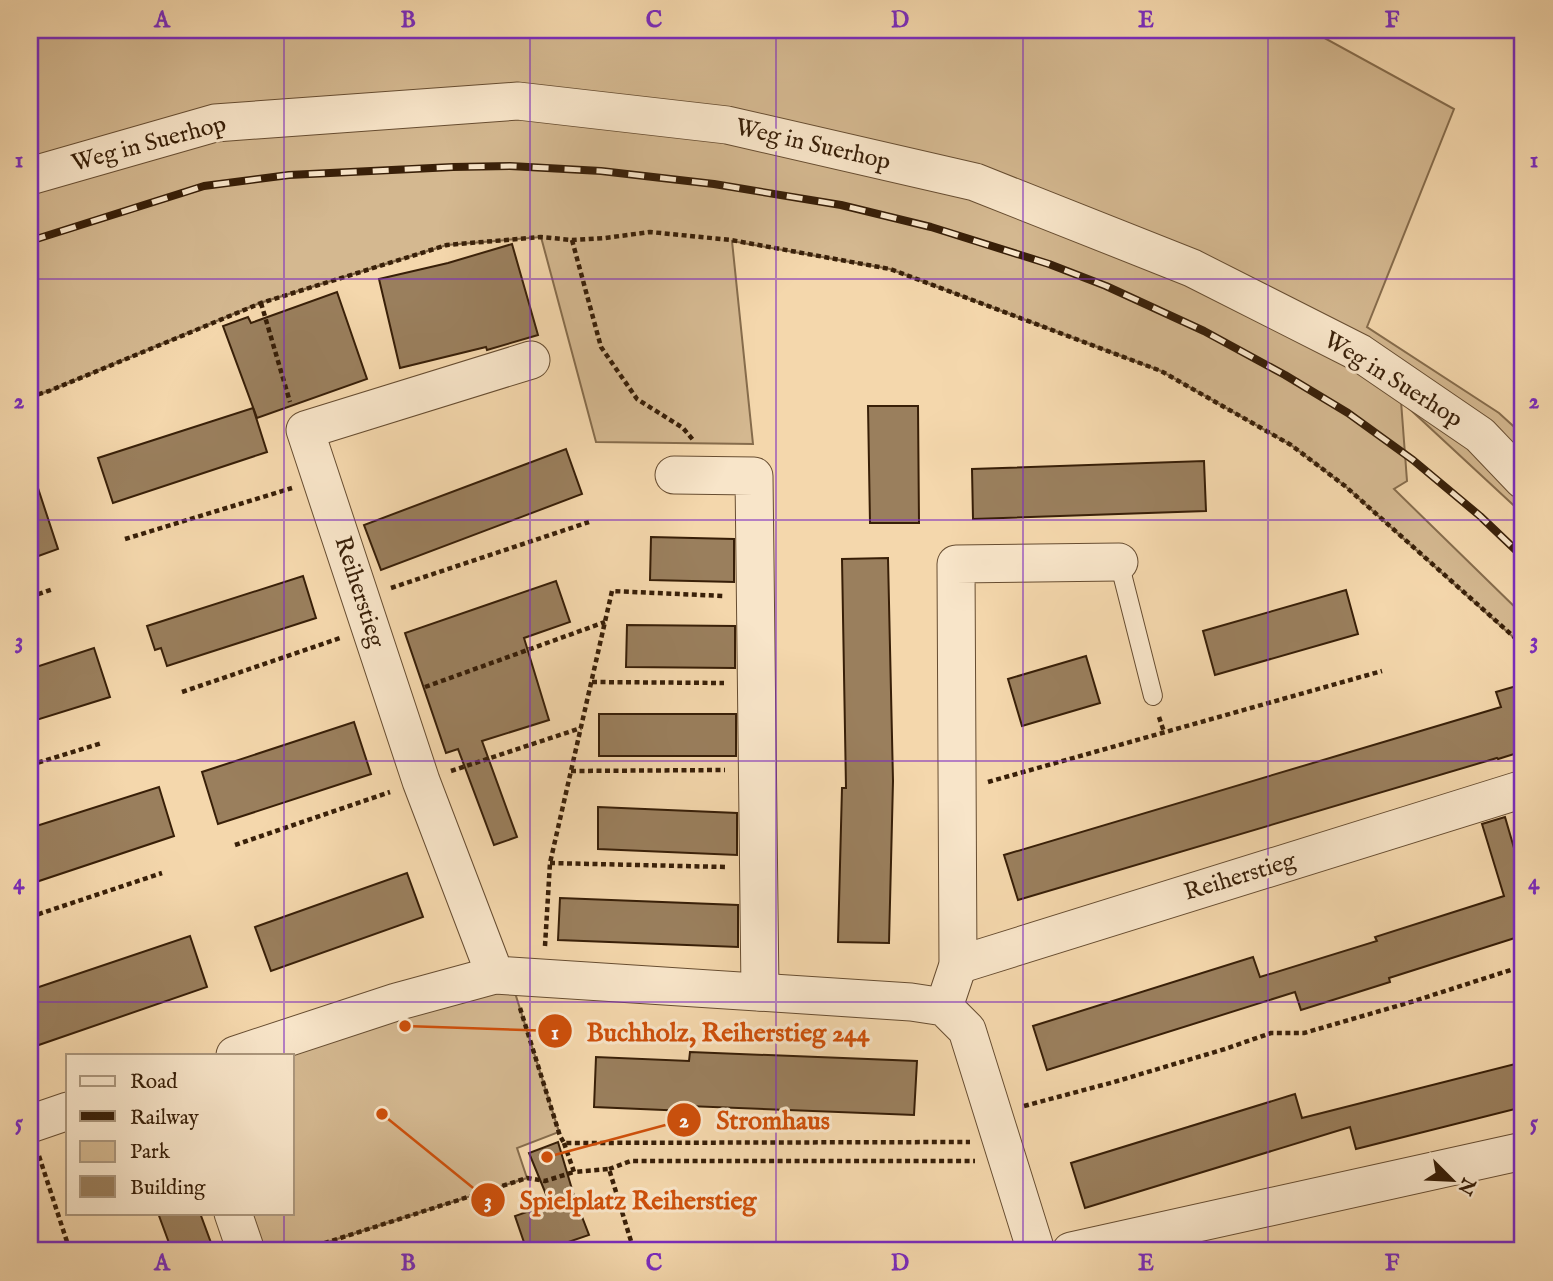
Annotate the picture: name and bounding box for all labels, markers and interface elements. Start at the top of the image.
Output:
text: A [153,6,171,35]
text: B [400,6,416,35]
text: C [646,6,663,35]
text: D [891,6,909,35]
text: E [1138,6,1154,35]
text: F [1385,6,1400,35]
street label: Weg in Suerhop [68,109,230,179]
street label: Weg in Suerhop [732,112,894,178]
text: 1 [15,146,23,175]
text: 1 [1530,146,1538,175]
street label: Weg in Suerhop [1318,325,1468,435]
text: 2 [14,387,25,416]
text: 2 [1529,387,1540,416]
street label: Reiherstieg [326,532,392,652]
text: 3 [15,627,23,656]
text: 3 [1530,627,1538,656]
street label: Reiherstieg [1180,845,1301,909]
text: 4 [13,868,25,897]
text: 4 [1528,868,1540,897]
callout: Buchholz, Reiherstieg 244 [538,1008,884,1055]
text: Buchholz, Reiherstieg 244 [586,1017,871,1050]
text: 1 [551,1020,559,1047]
legend [66,1054,294,1214]
text: Road [130,1069,178,1096]
callout: Stromhaus [667,1096,844,1143]
text: Railway [130,1105,200,1132]
text: Stromhaus [716,1105,830,1138]
text: 2 [679,1108,689,1135]
text: 5 [15,1109,24,1138]
text: 5 [1530,1109,1539,1138]
text: Park [130,1139,171,1166]
north arrow [1416,1144,1486,1214]
text: N [1451,1173,1480,1199]
text: Building [130,1175,206,1202]
callout: Spielplatz Reiherstieg [470,1176,770,1223]
text: Spielplatz Reiherstieg [520,1185,757,1218]
text: 3 [484,1188,492,1215]
text: A [153,1249,171,1278]
text: B [400,1249,416,1278]
text: C [646,1249,663,1278]
text: D [891,1249,909,1278]
text: E [1138,1249,1154,1278]
text: F [1385,1249,1400,1278]

